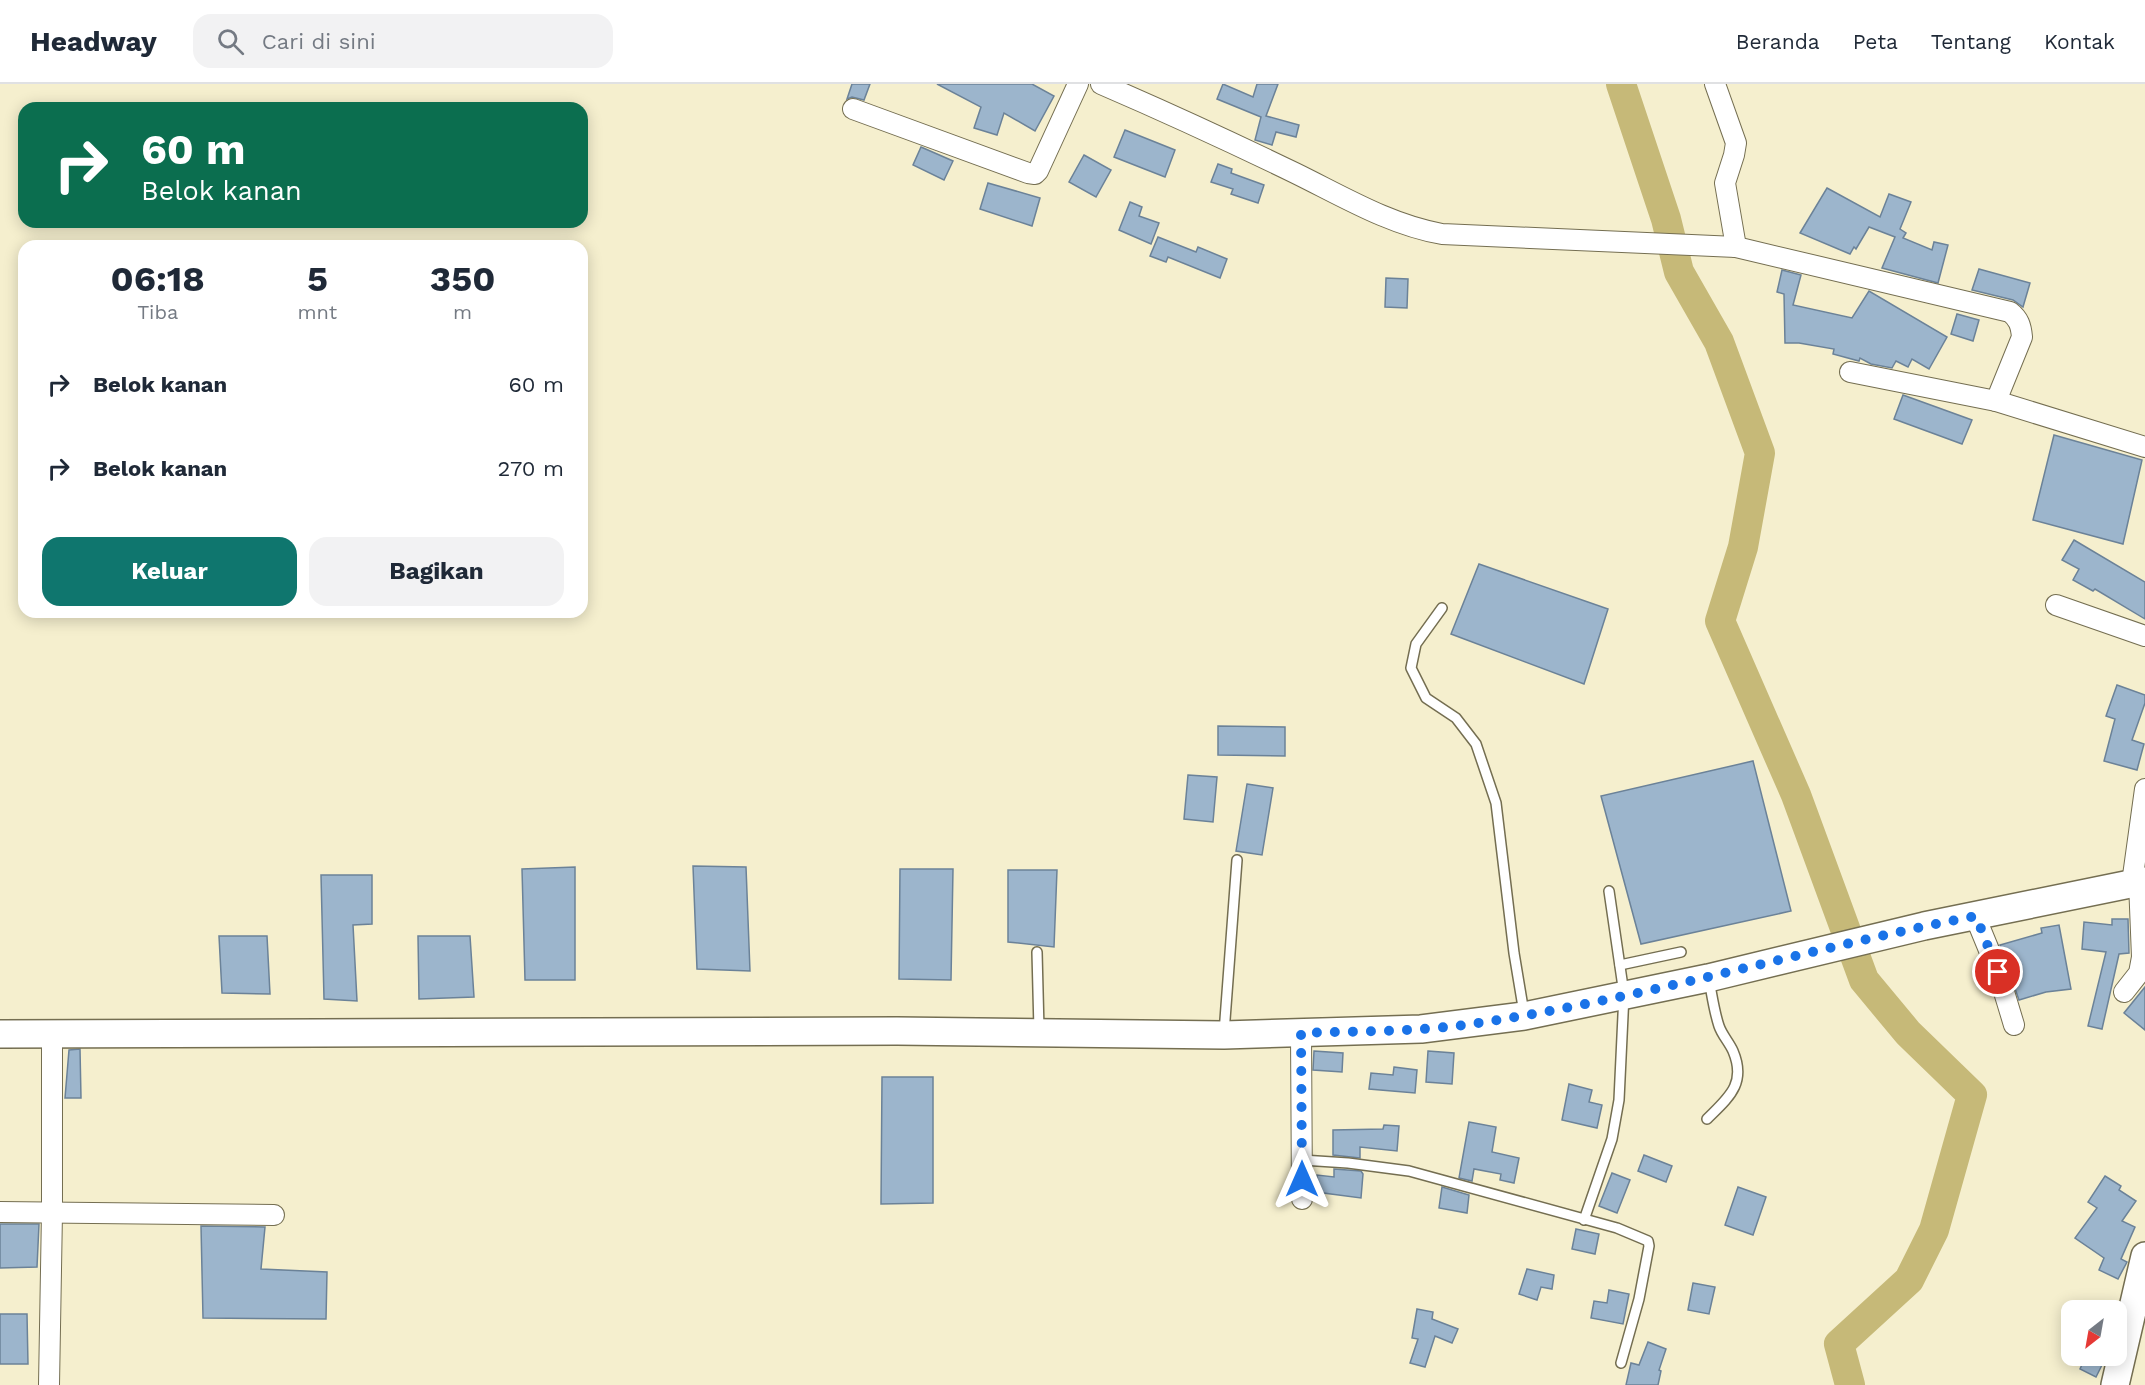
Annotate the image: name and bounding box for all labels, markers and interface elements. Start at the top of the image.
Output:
search box [193,14,613,68]
text: Headway [30,25,157,58]
icon: search [214,25,247,58]
text: Cari di sini [262,29,376,54]
text: Beranda [1736,29,1820,54]
text: Peta [1853,29,1898,54]
text: Tentang [1931,29,2011,54]
text: Kontak [2044,29,2115,54]
text: 60 m [141,125,245,174]
icon: right [42,126,120,204]
text: Belok kanan [141,175,302,207]
text: 06:18 [111,258,205,300]
text: 5 [307,258,328,300]
text: 350 [430,258,495,300]
text: Tiba [137,300,178,324]
text: mnt [298,300,337,324]
text: m [453,300,472,324]
icon: right [42,368,75,401]
text: Belok kanan [93,372,227,397]
text: 60 m [508,372,564,397]
icon: right [42,452,75,485]
text: Belok kanan [93,456,227,481]
text: 270 m [498,456,564,481]
button: Keluar [42,537,297,606]
button: Bagikan [309,537,564,606]
pin [1972,946,2023,997]
icon: arrive [1981,955,2014,988]
position arrow [1270,1147,1334,1211]
north arrow [2061,1300,2127,1366]
map controls [2061,1300,2127,1366]

